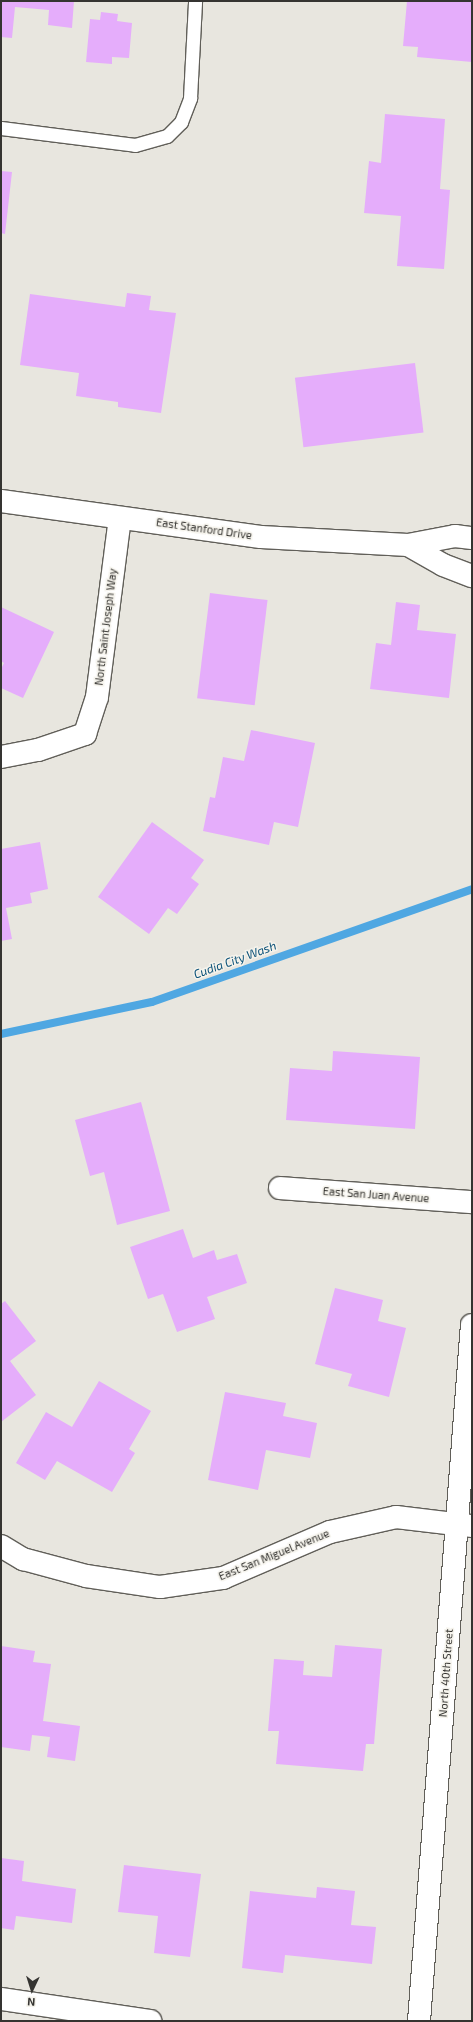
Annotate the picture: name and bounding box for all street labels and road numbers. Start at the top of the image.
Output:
street label: East Stanford Drive [155,516,253,542]
street label: North Saint Joseph Way [92,567,120,687]
street label: East San Juan Avenue [322,1185,430,1205]
street label: East San Miguel Avenue [216,1527,332,1583]
street label: North 40th Street [436,1628,456,1718]

